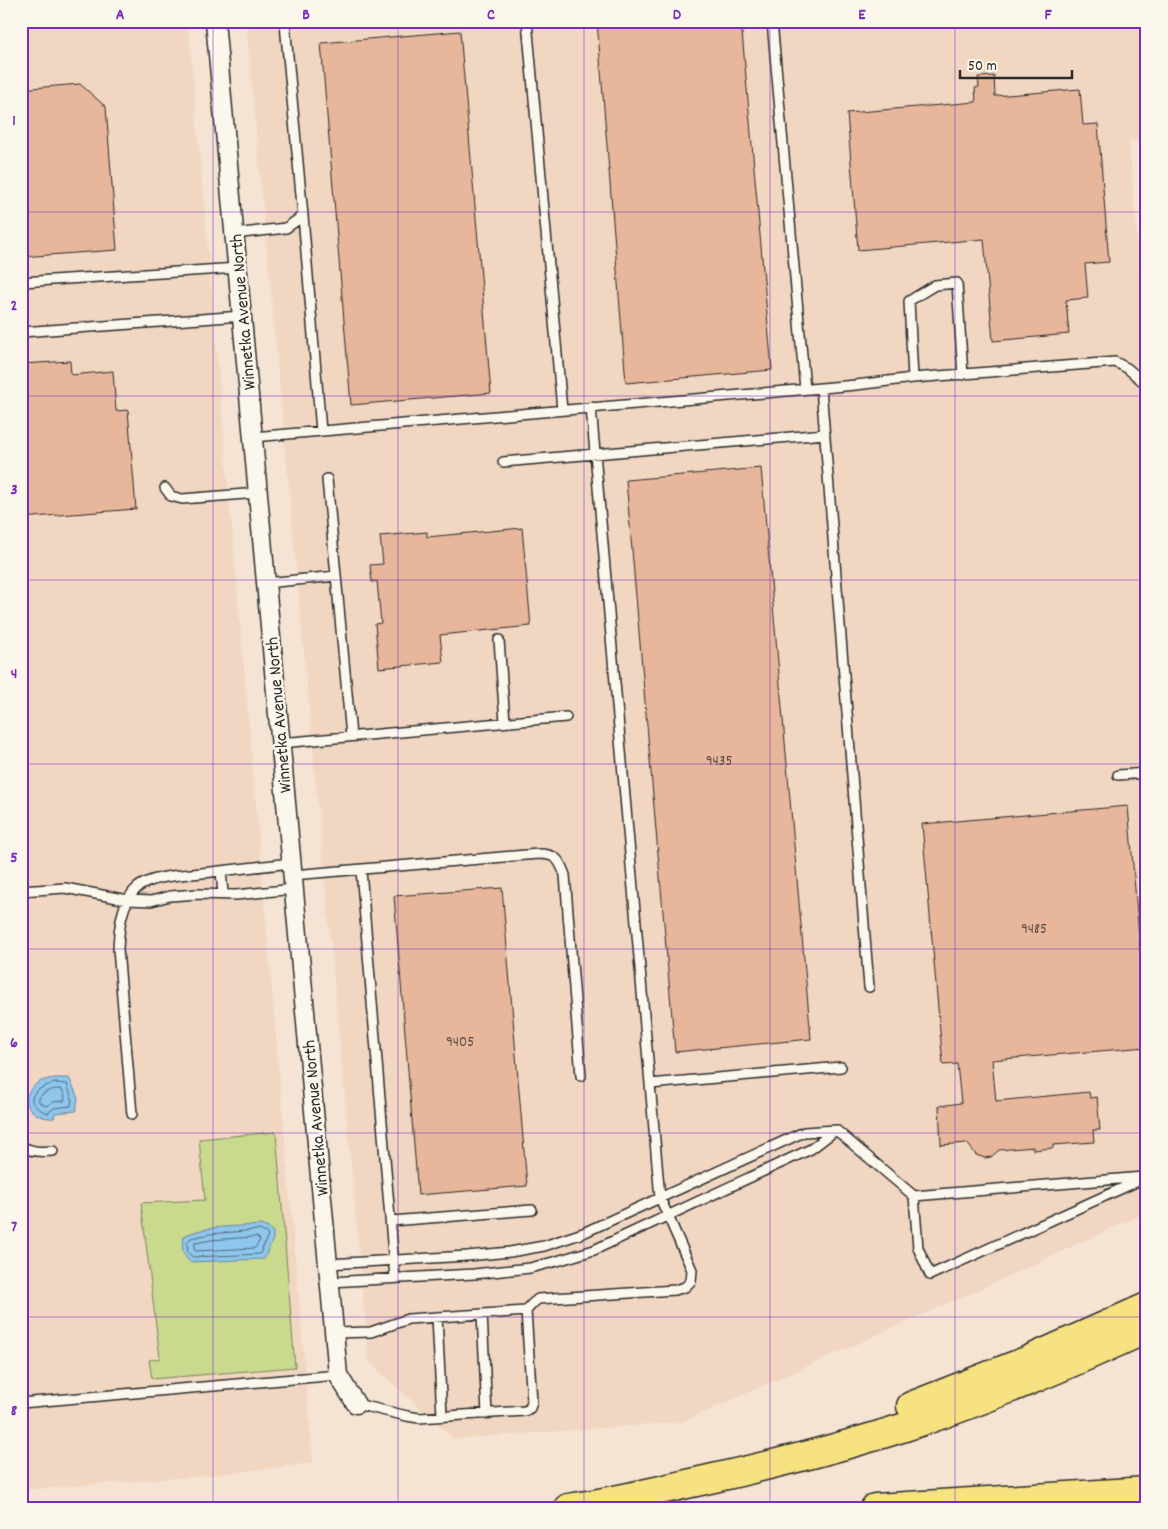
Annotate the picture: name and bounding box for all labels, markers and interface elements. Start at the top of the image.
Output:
text: A [116,4,125,27]
text: B [302,4,310,27]
text: C [487,4,495,27]
text: D [673,4,682,27]
text: E [858,4,866,27]
text: F [1044,4,1052,27]
scale bar [960,48,1073,80]
text: 50 m [968,56,997,78]
text: 1 [12,110,16,133]
street label: Winnetka Avenue North [225,233,264,391]
text: 2 [11,295,18,318]
text: 3 [10,479,18,502]
street label: Winnetka Avenue North [261,636,300,794]
text: 4 [11,663,17,686]
house number: 9435 [706,751,732,773]
text: 5 [10,847,18,870]
house number: 9485 [1021,919,1047,941]
text: 6 [10,1032,18,1055]
house number: 9405 [446,1032,474,1054]
street label: Winnetka Avenue North [298,1039,337,1197]
text: 7 [11,1216,17,1239]
text: 8 [11,1400,18,1423]

